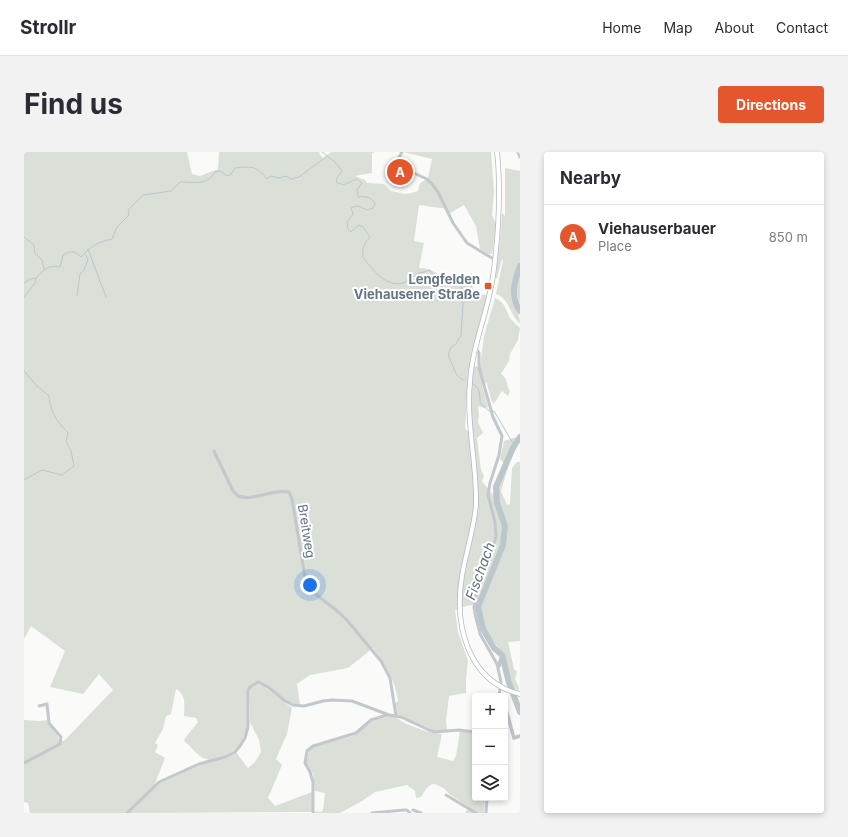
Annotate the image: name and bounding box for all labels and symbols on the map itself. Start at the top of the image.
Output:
pin: A [387,157,413,187]
place label: Lengfelden Viehausener Straße [354,271,480,302]
marker: Lengfelden Viehausener Straße [483,281,493,291]
street label: Breitweg [295,503,319,559]
water label: Fischach [461,540,498,602]
your location [300,575,320,595]

